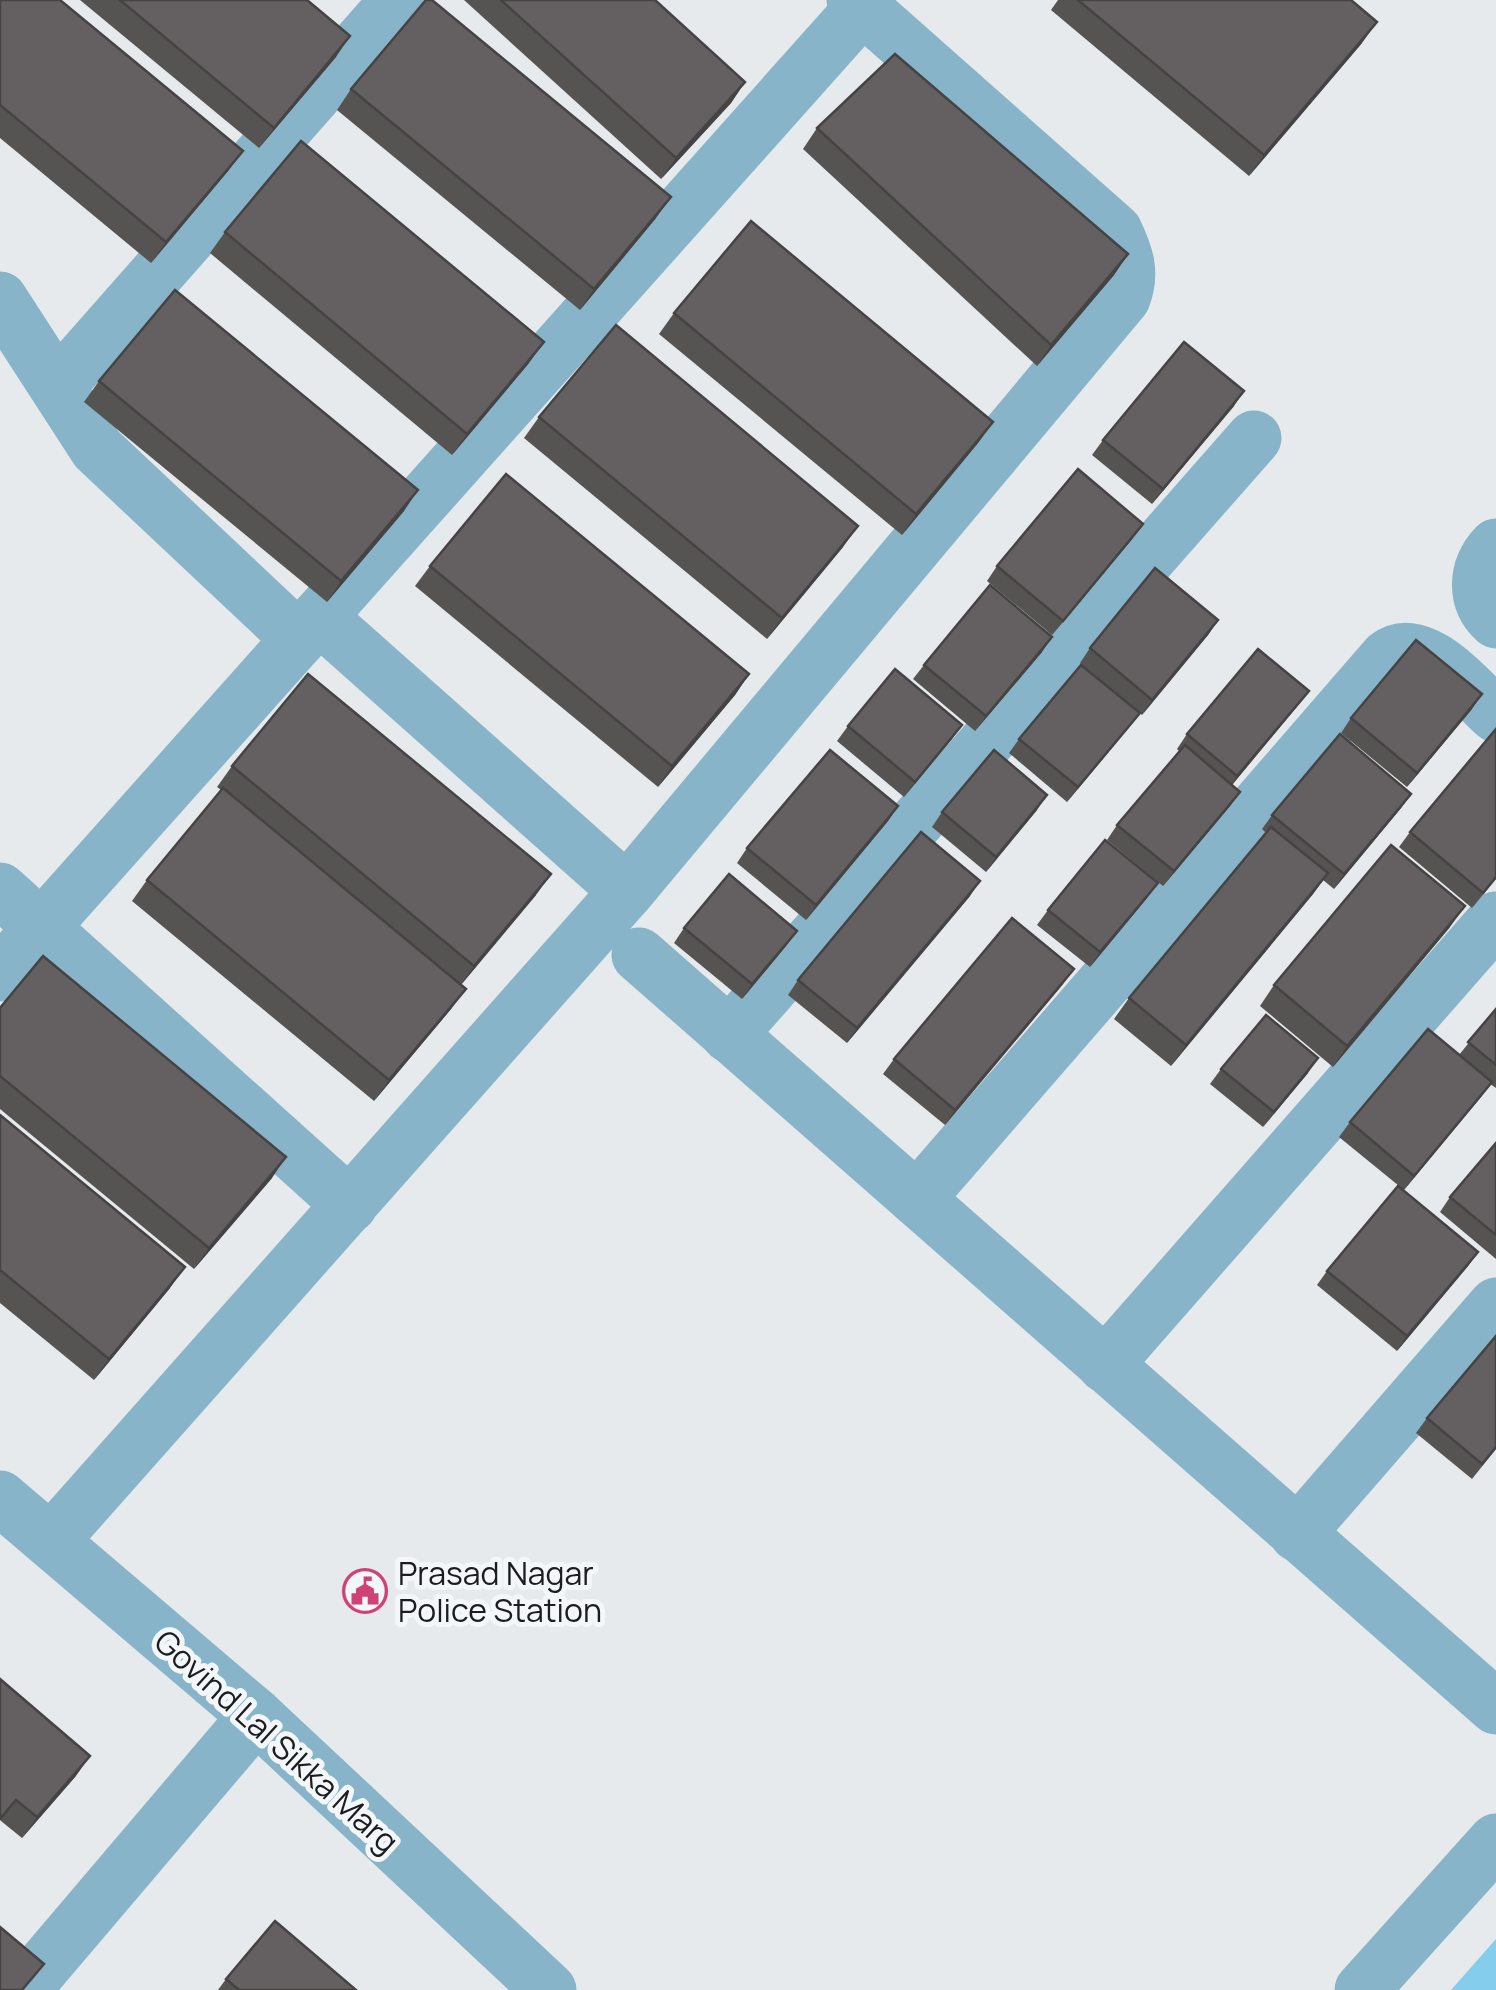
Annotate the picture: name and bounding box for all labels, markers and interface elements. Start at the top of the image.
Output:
place label: Prasad Nagar Police Station [398,1551,602,1632]
public building icon: Prasad Nagar Police Station [342,1568,388,1614]
street label: Govind Lal Sikka Marg [145,1619,409,1863]

